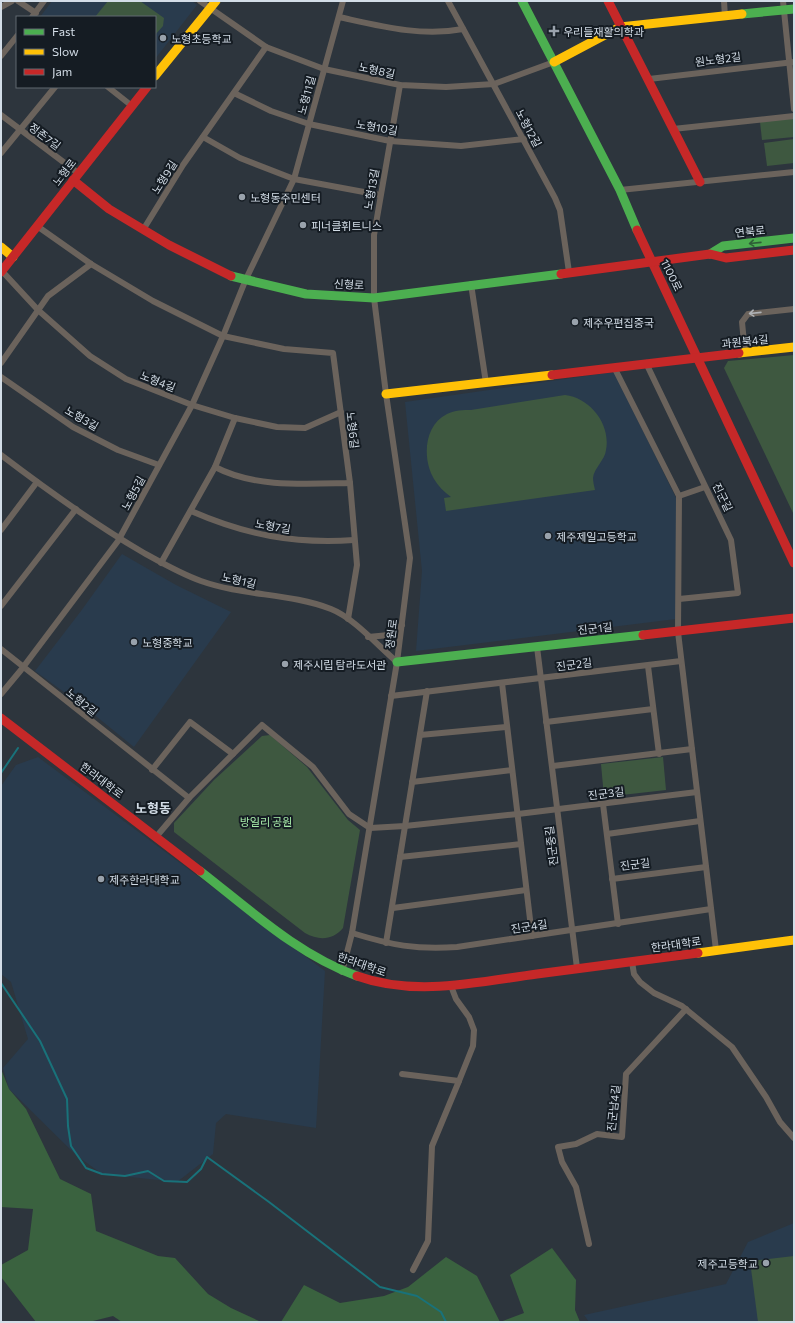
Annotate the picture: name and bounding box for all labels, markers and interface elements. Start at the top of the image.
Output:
legend [16,16,156,88]
text: Fast [52,24,75,38]
marker: 우리들재활의학과 [548,25,560,37]
place label: 우리들재활의학과 [563,25,644,38]
place label: 노형초등학교 [171,32,232,45]
marker: 노형초등학교 [158,33,168,43]
text: Slow [52,44,79,58]
street label: 원노형2길 [694,50,742,68]
street label: 노형8길 [358,60,396,80]
text: Jam [52,64,72,79]
street label: 노형11길 [295,74,317,116]
street label: 노형12길 [514,107,544,149]
street label: 노형10길 [355,117,399,137]
street label: 정존7길 [27,120,63,152]
street label: 노형로 [50,156,78,188]
street label: 노형9길 [149,158,179,196]
street label: 노형13길 [361,168,381,210]
place label: 노형동주민센터 [250,191,321,204]
marker: 노형동주민센터 [237,192,247,202]
place label: 피너클휘트니스 [311,219,382,232]
marker: 피너클휘트니스 [298,220,308,230]
street label: 연북로 [734,223,766,239]
one-way arrow [749,239,762,246]
street label: 1100로 [659,257,685,293]
street label: 신형로 [333,277,365,291]
one-way arrow [749,309,762,317]
place label: 제주우편집중국 [583,316,654,329]
marker: 제주우편집중국 [570,317,580,327]
street label: 과원북4길 [721,332,769,350]
street label: 노형4길 [138,368,178,394]
street label: 노형3길 [63,403,101,433]
street label: 노형6길 [344,411,362,449]
street label: 노형5길 [119,474,147,512]
street label: 진군길 [711,481,735,513]
street label: 노형7길 [254,516,292,536]
place label: 제주제일고등학교 [556,530,637,543]
marker: 제주제일고등학교 [543,531,553,541]
street label: 노형1길 [220,570,258,590]
street label: 정원로 [383,618,399,650]
street label: 진군1길 [577,620,613,636]
place label: 노형중학교 [142,636,193,649]
marker: 노형중학교 [129,637,139,647]
street label: 진군2길 [555,655,593,673]
place label: 제주시립 탐라도서관 [293,658,386,671]
marker: 제주시립 탐라도서관 [280,659,290,669]
street label: 노형2길 [64,685,100,719]
street label: 한라대학로 [78,760,126,800]
street label: 진군3길 [587,784,625,802]
district label: 노형동 [135,800,171,816]
park label: 방일리 공원 [240,815,292,828]
street label: 진군중길 [542,825,560,867]
street label: 진군길 [619,856,651,872]
place label: 제주한라대학교 [109,873,180,886]
marker: 제주한라대학교 [96,874,106,884]
street label: 진군4길 [510,917,548,935]
street label: 한라대학로 [650,934,702,954]
street label: 한라대학로 [336,950,388,978]
street label: 진군남4길 [604,1084,622,1132]
place label: 제주고등학교 [697,1257,758,1270]
marker: 제주고등학교 [761,1258,771,1268]

